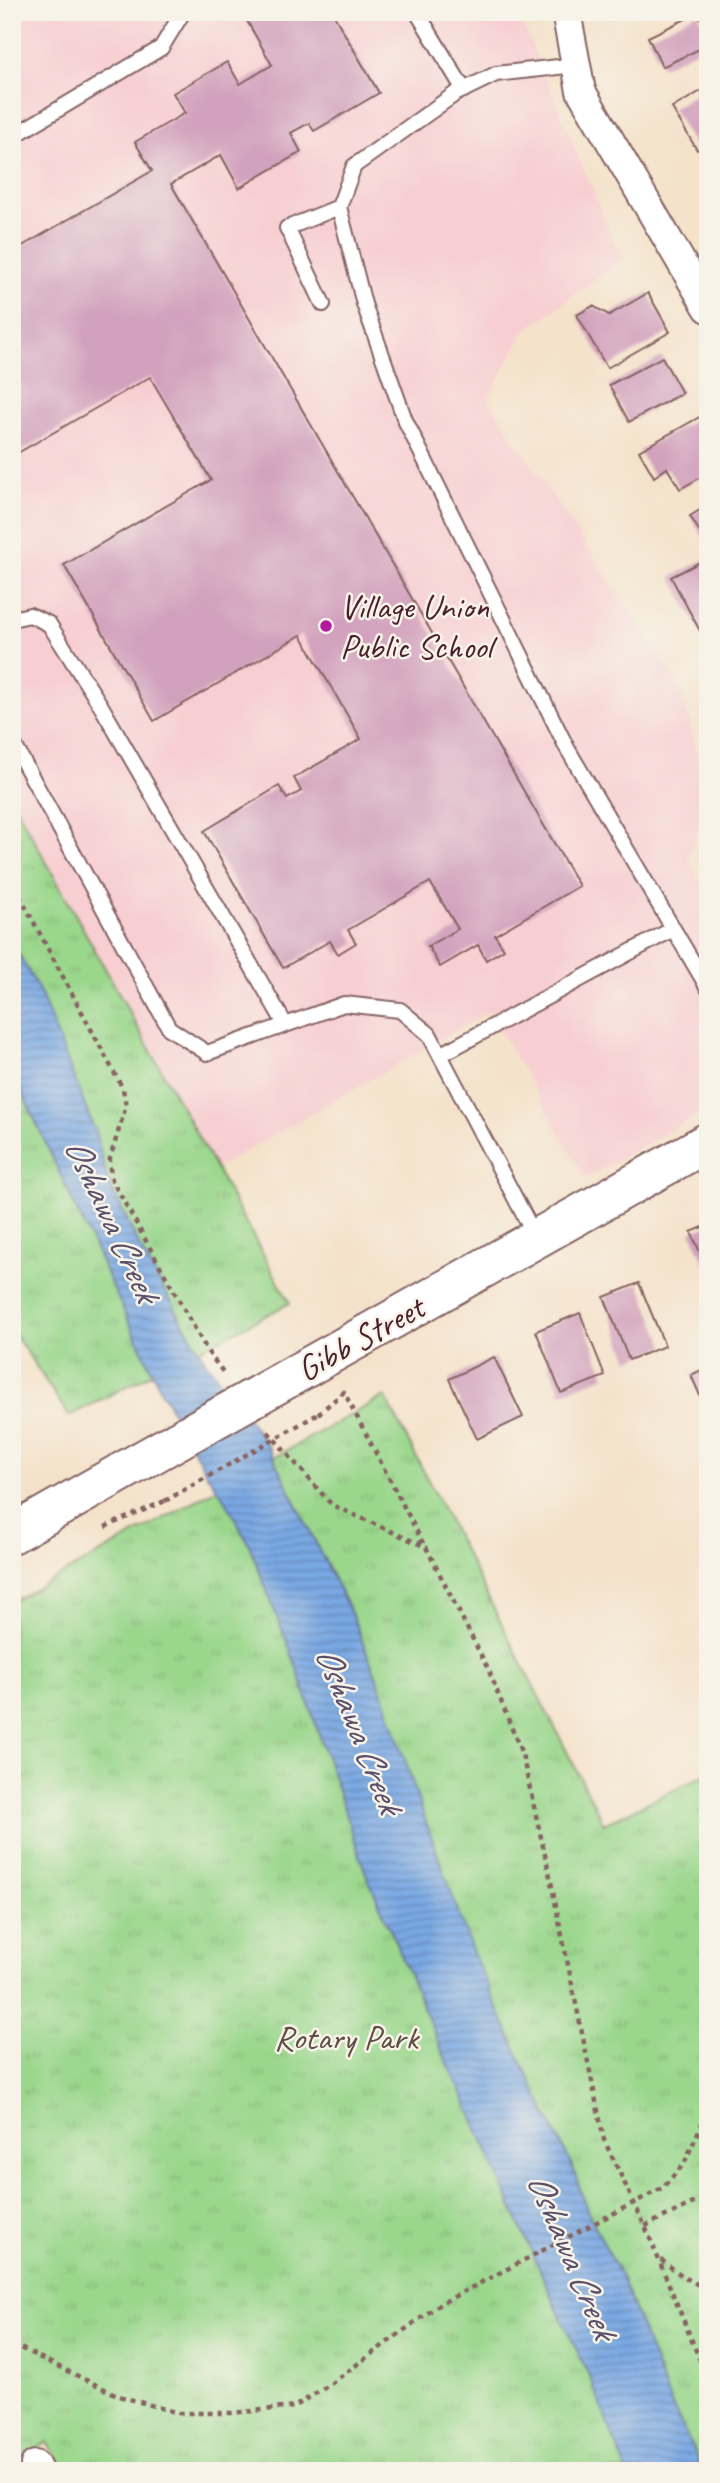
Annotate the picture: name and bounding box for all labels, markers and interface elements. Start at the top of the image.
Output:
place label: Village Union Public School [340,584,498,669]
marker: Village Union Public School [318,618,334,634]
water label: Oshawa Creek [54,1130,173,1314]
street label: Gibb Street [289,1284,435,1392]
water label: Oshawa Creek [305,1639,416,1824]
park label: Rotary Park [274,2015,420,2060]
water label: Oshawa Creek [517,2165,631,2350]

